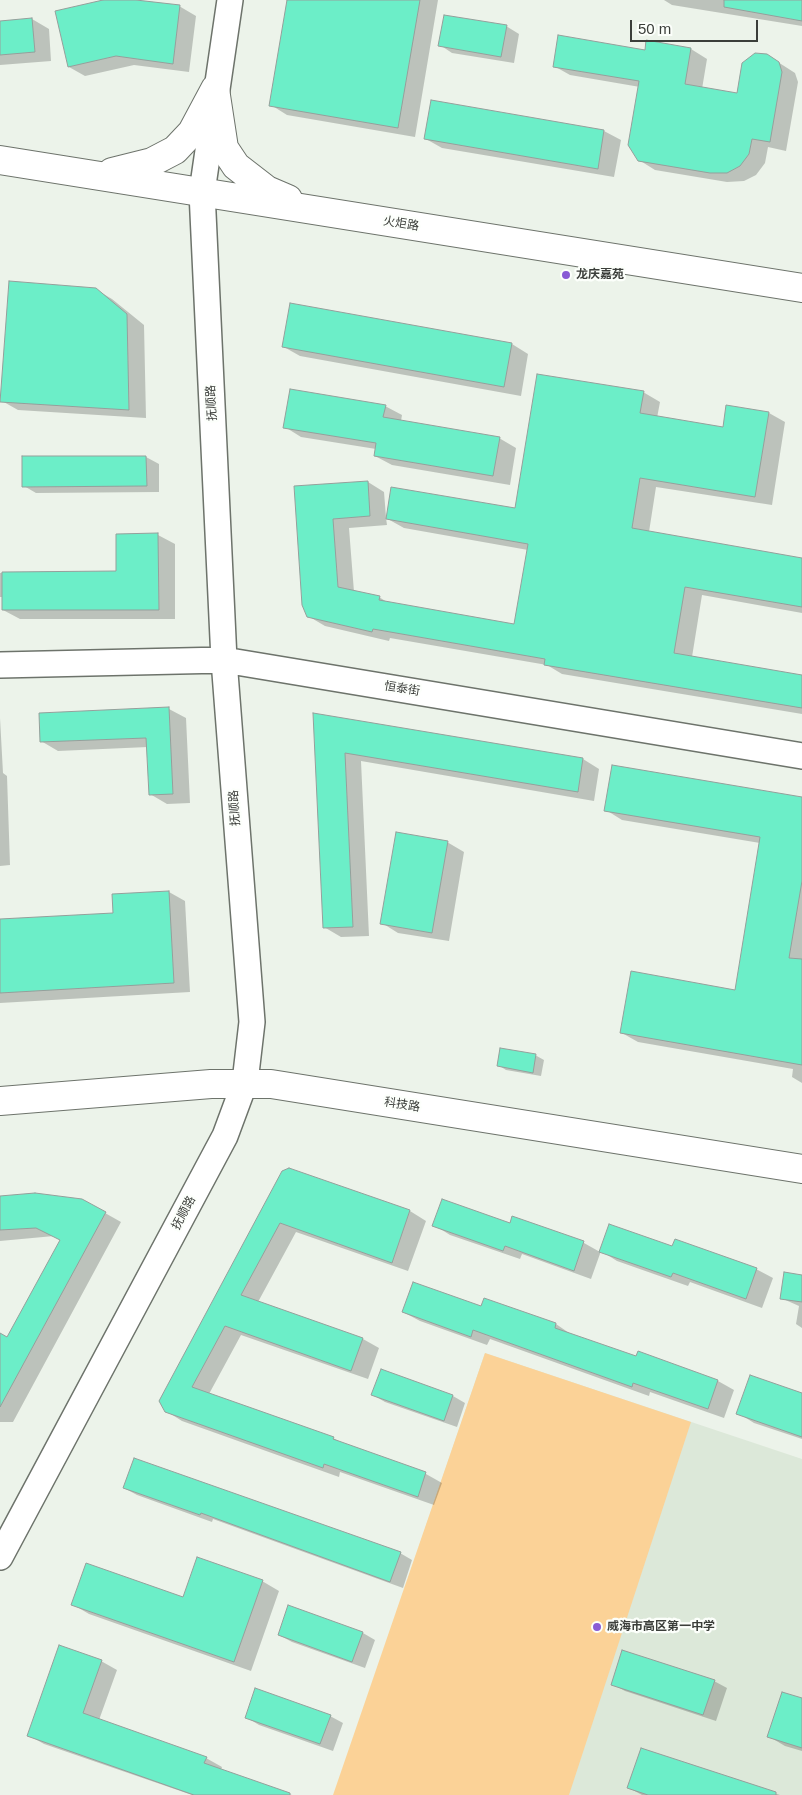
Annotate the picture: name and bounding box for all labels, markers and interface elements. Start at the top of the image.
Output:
scale bar [632,10,760,42]
text: 50 m [638,20,671,37]
street label: 火炬路 [382,214,420,234]
place label: 龙庆嘉苑 [576,268,624,282]
marker: 龙庆嘉苑 [560,269,572,281]
street label: 抚顺路 [204,385,220,421]
street label: 恒泰街 [383,679,421,699]
street label: 抚顺路 [227,790,243,826]
street label: 科技路 [383,1095,421,1115]
street label: 抚顺路 [169,1194,199,1232]
place label: 威海市高区第一中学 [607,1620,715,1634]
marker: 威海市高区第一中学 [591,1621,603,1633]

